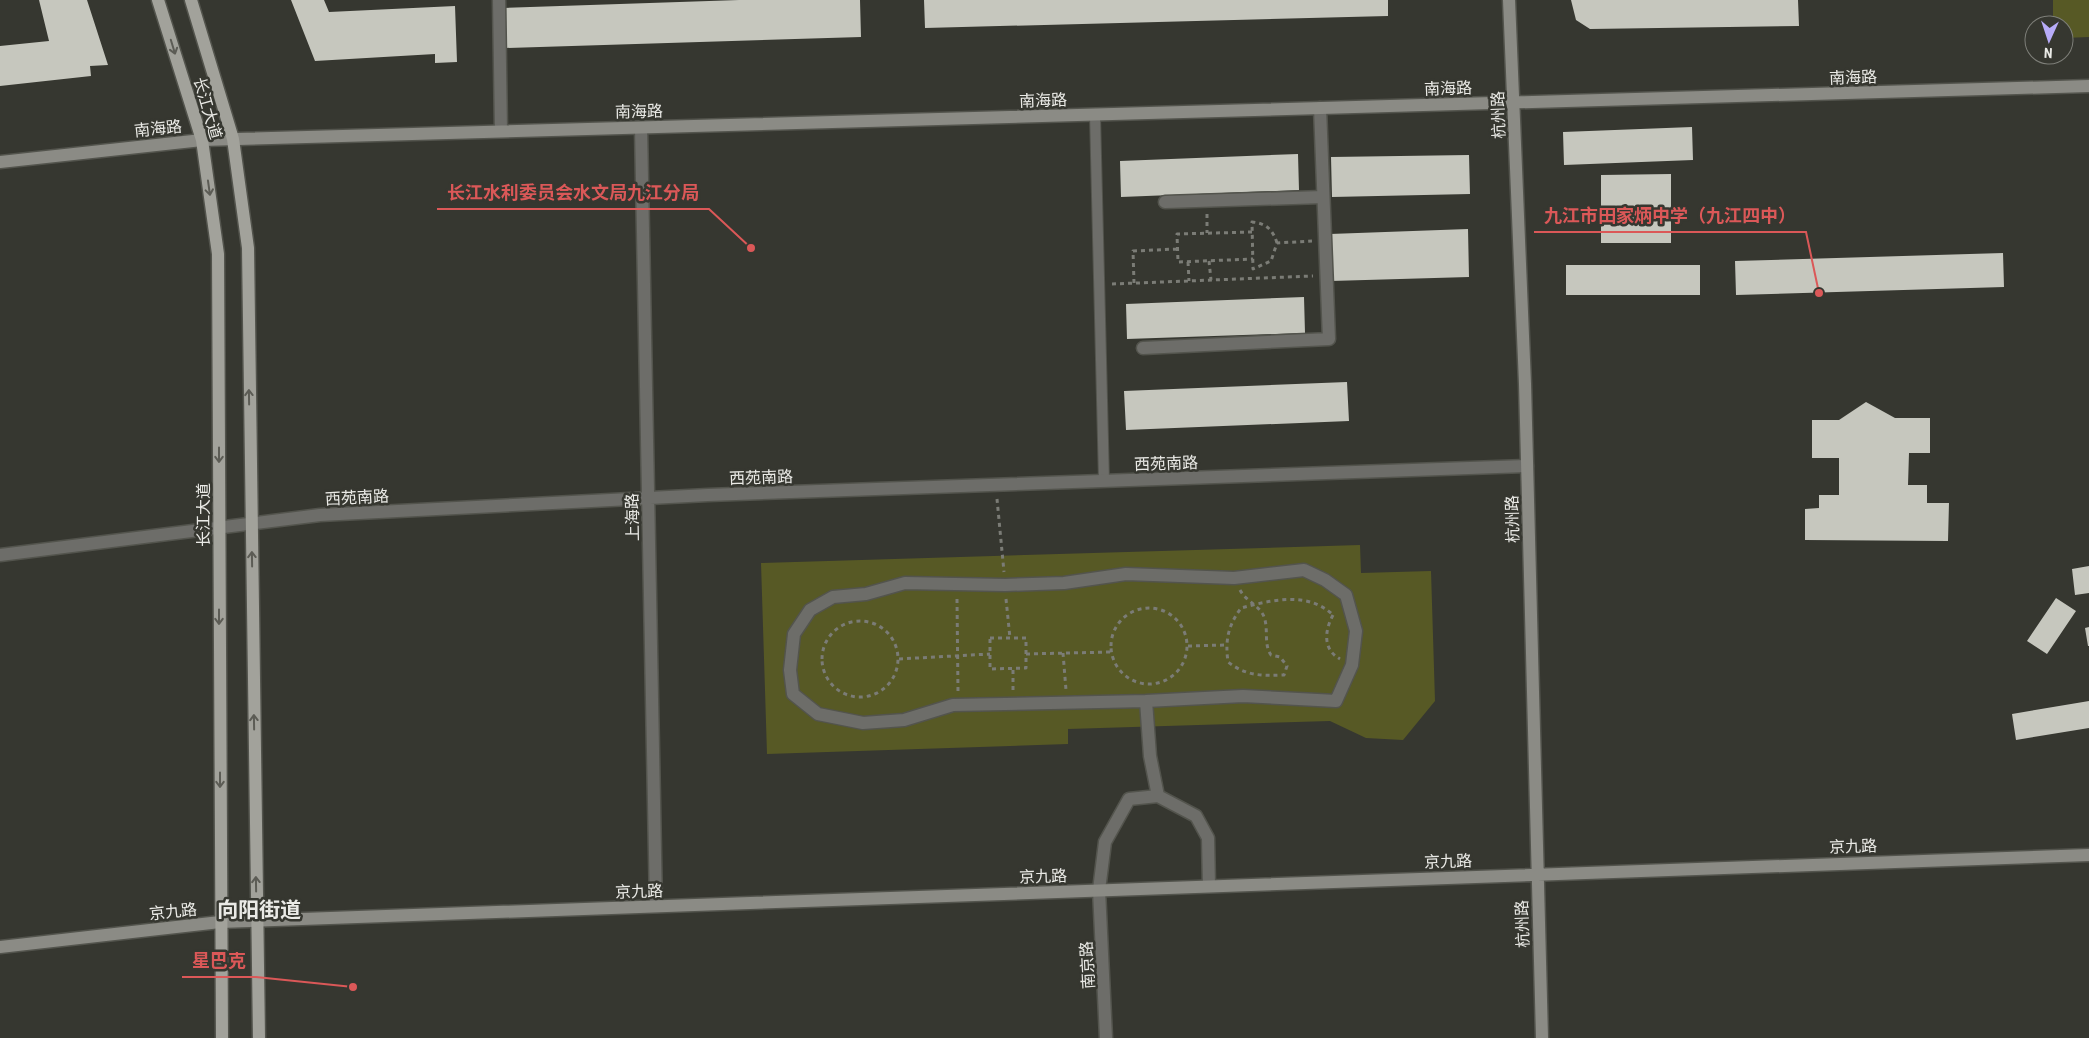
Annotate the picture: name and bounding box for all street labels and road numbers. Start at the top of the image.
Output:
street label: 南海路 [1829,67,1877,88]
street label: 长江大道 [190,75,225,142]
street label: 南海路 [1424,78,1472,99]
street label: 南海路 [1019,90,1067,111]
street label: 杭州路 [1488,91,1509,139]
street label: 南海路 [615,102,663,121]
street label: 南海路 [133,117,183,140]
street label: 西苑南路 [1134,453,1198,474]
street label: 西苑南路 [729,467,793,488]
street label: 长江大道 [194,483,213,547]
street label: 西苑南路 [325,486,389,509]
street label: 上海路 [623,493,642,541]
street label: 杭州路 [1503,495,1522,543]
street label: 京九路 [1829,836,1877,857]
street label: 京九路 [1424,851,1472,872]
street label: 京九路 [1019,866,1067,887]
street label: 京九路 [615,881,663,902]
street label: 京九路 [148,900,198,923]
street label: 杭州路 [1512,900,1533,948]
street label: 南京路 [1077,941,1098,989]

